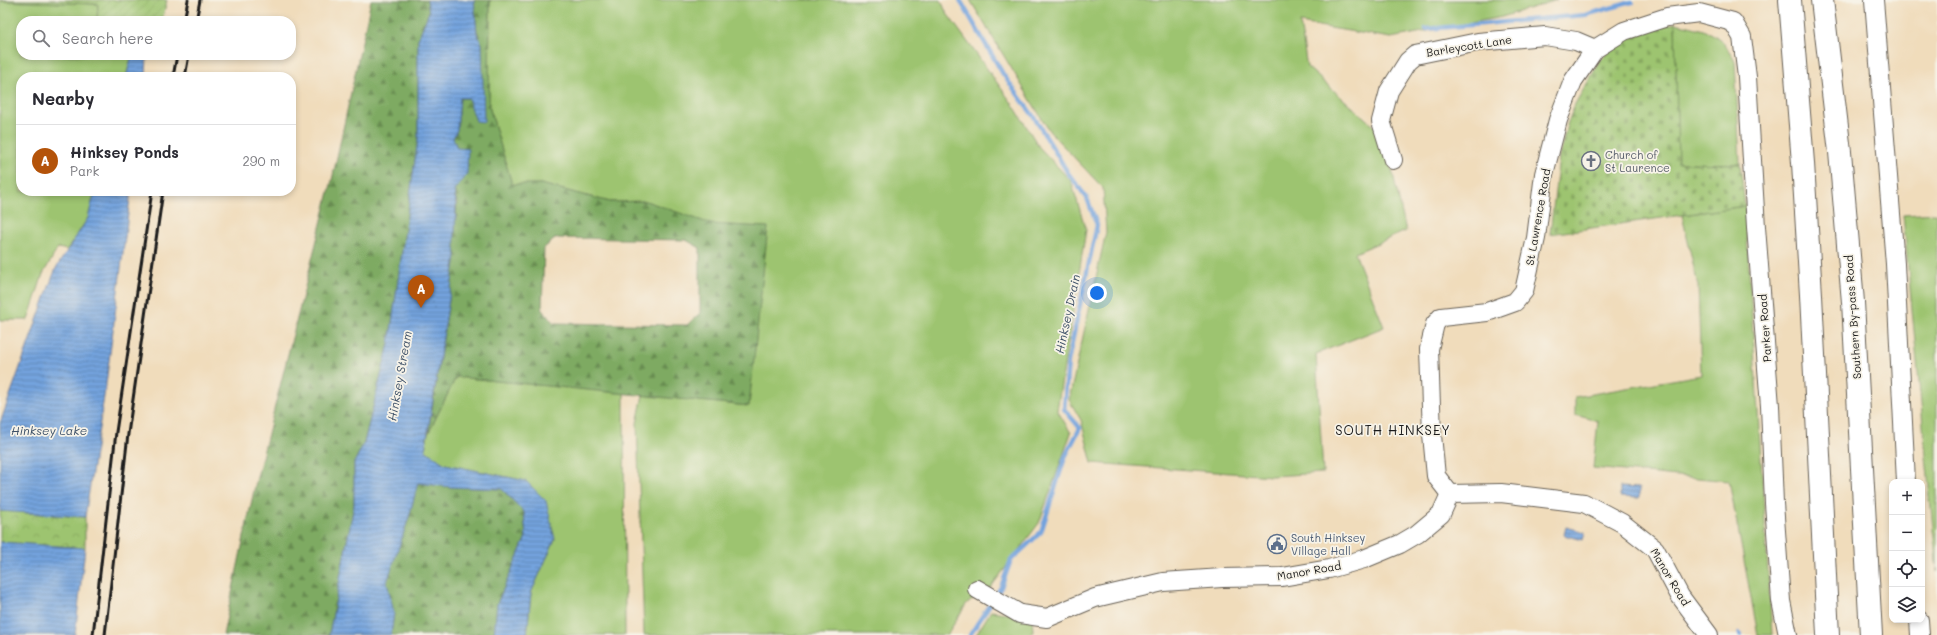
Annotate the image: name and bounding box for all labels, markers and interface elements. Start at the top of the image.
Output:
search box [16,16,296,60]
icon: search [30,27,52,49]
text: Search here [62,28,153,48]
street label: Barleycott Lane [1425,31,1513,60]
text: Nearby [32,87,94,109]
text: Hinksey Ponds [70,142,179,162]
place label: Church of St Laurence [1605,147,1670,175]
church icon: Church of St Laurence [1580,150,1602,172]
text: A [40,152,50,169]
text: 290 m [243,152,280,169]
text: Park [70,162,99,179]
street label: St Lawrence Road [1522,167,1553,267]
street label: Southern By-pass Road [1841,255,1864,380]
water label: Hinksey Drain [1051,272,1083,355]
pin: A [408,275,434,308]
your location [1087,283,1107,303]
street label: Parker Road [1755,293,1774,363]
water label: Hinksey Stream [383,330,415,422]
district label: SOUTH HINKSEY [1335,421,1451,438]
water label: Hinksey Lake [11,422,87,438]
map controls [1889,479,1925,623]
button: + [1889,479,1925,515]
button: − [1889,515,1925,551]
place label: South Hinksey Village Hall [1291,530,1366,558]
public building icon: South Hinksey Village Hall [1266,533,1288,555]
street label: Manor Road [1647,545,1694,608]
button: locate [1889,551,1925,587]
street label: Manor Road [1276,558,1342,584]
button: layers [1889,587,1925,623]

